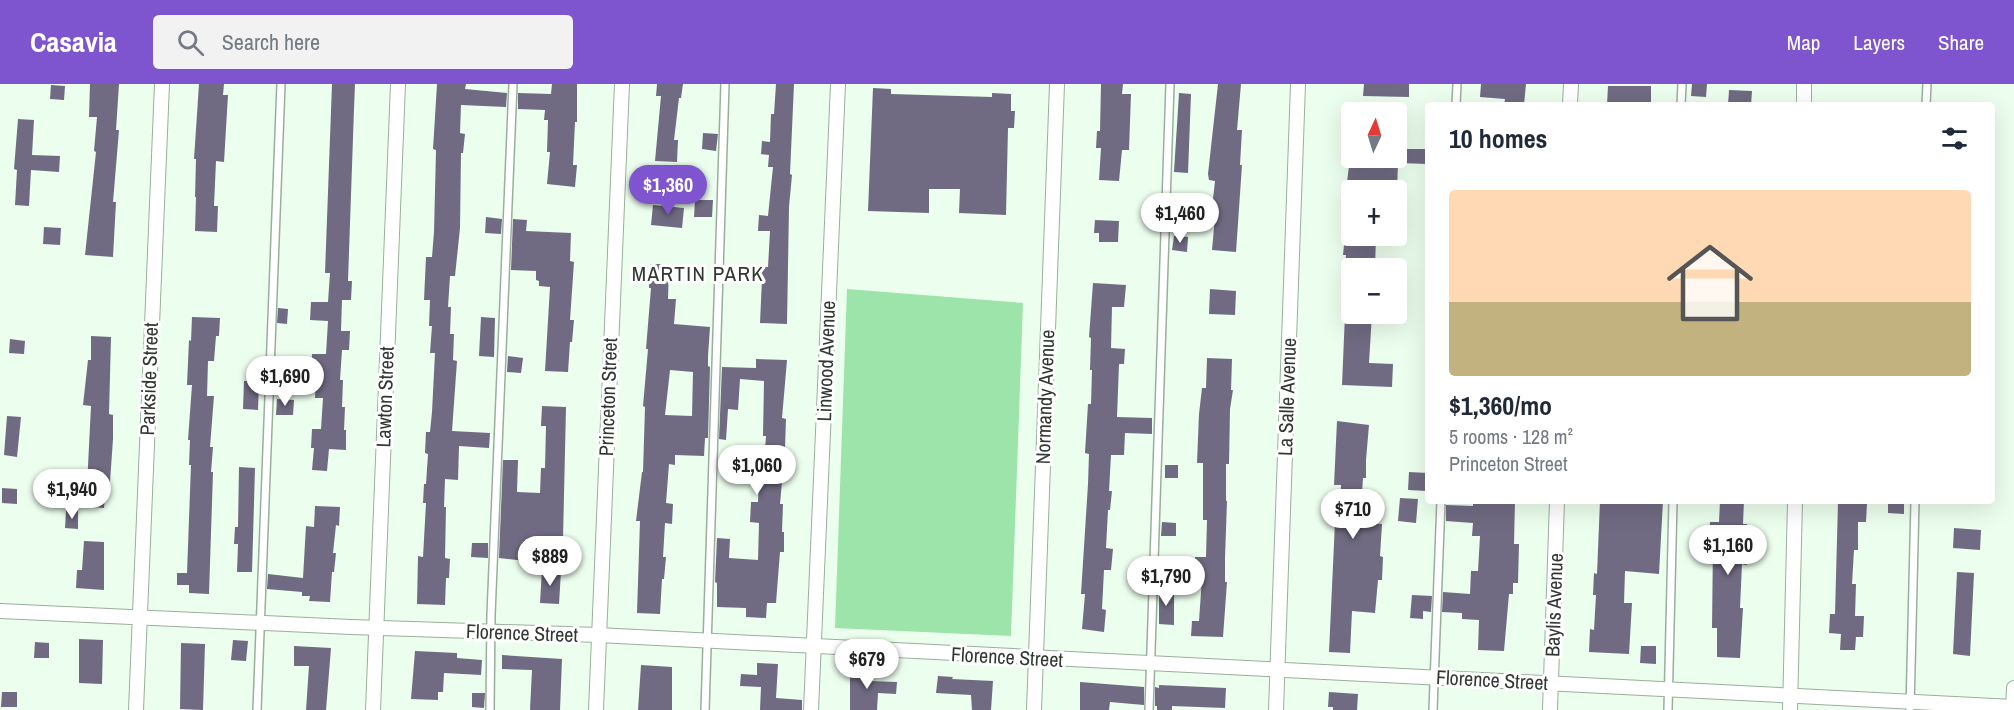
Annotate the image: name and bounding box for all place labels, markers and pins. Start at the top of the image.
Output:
pin: $1,360 [619,165,717,216]
pin: $1,460 [1131,193,1229,244]
pin: $1,690 [236,356,334,407]
pin: $1,060 [708,445,806,496]
pin: $1,940 [23,469,121,520]
pin: $710 [1317,489,1389,540]
pin: $1,160 [1679,525,1777,576]
pin: $889 [514,536,586,587]
pin: $1,790 [1117,556,1215,607]
pin: $679 [831,639,903,690]

